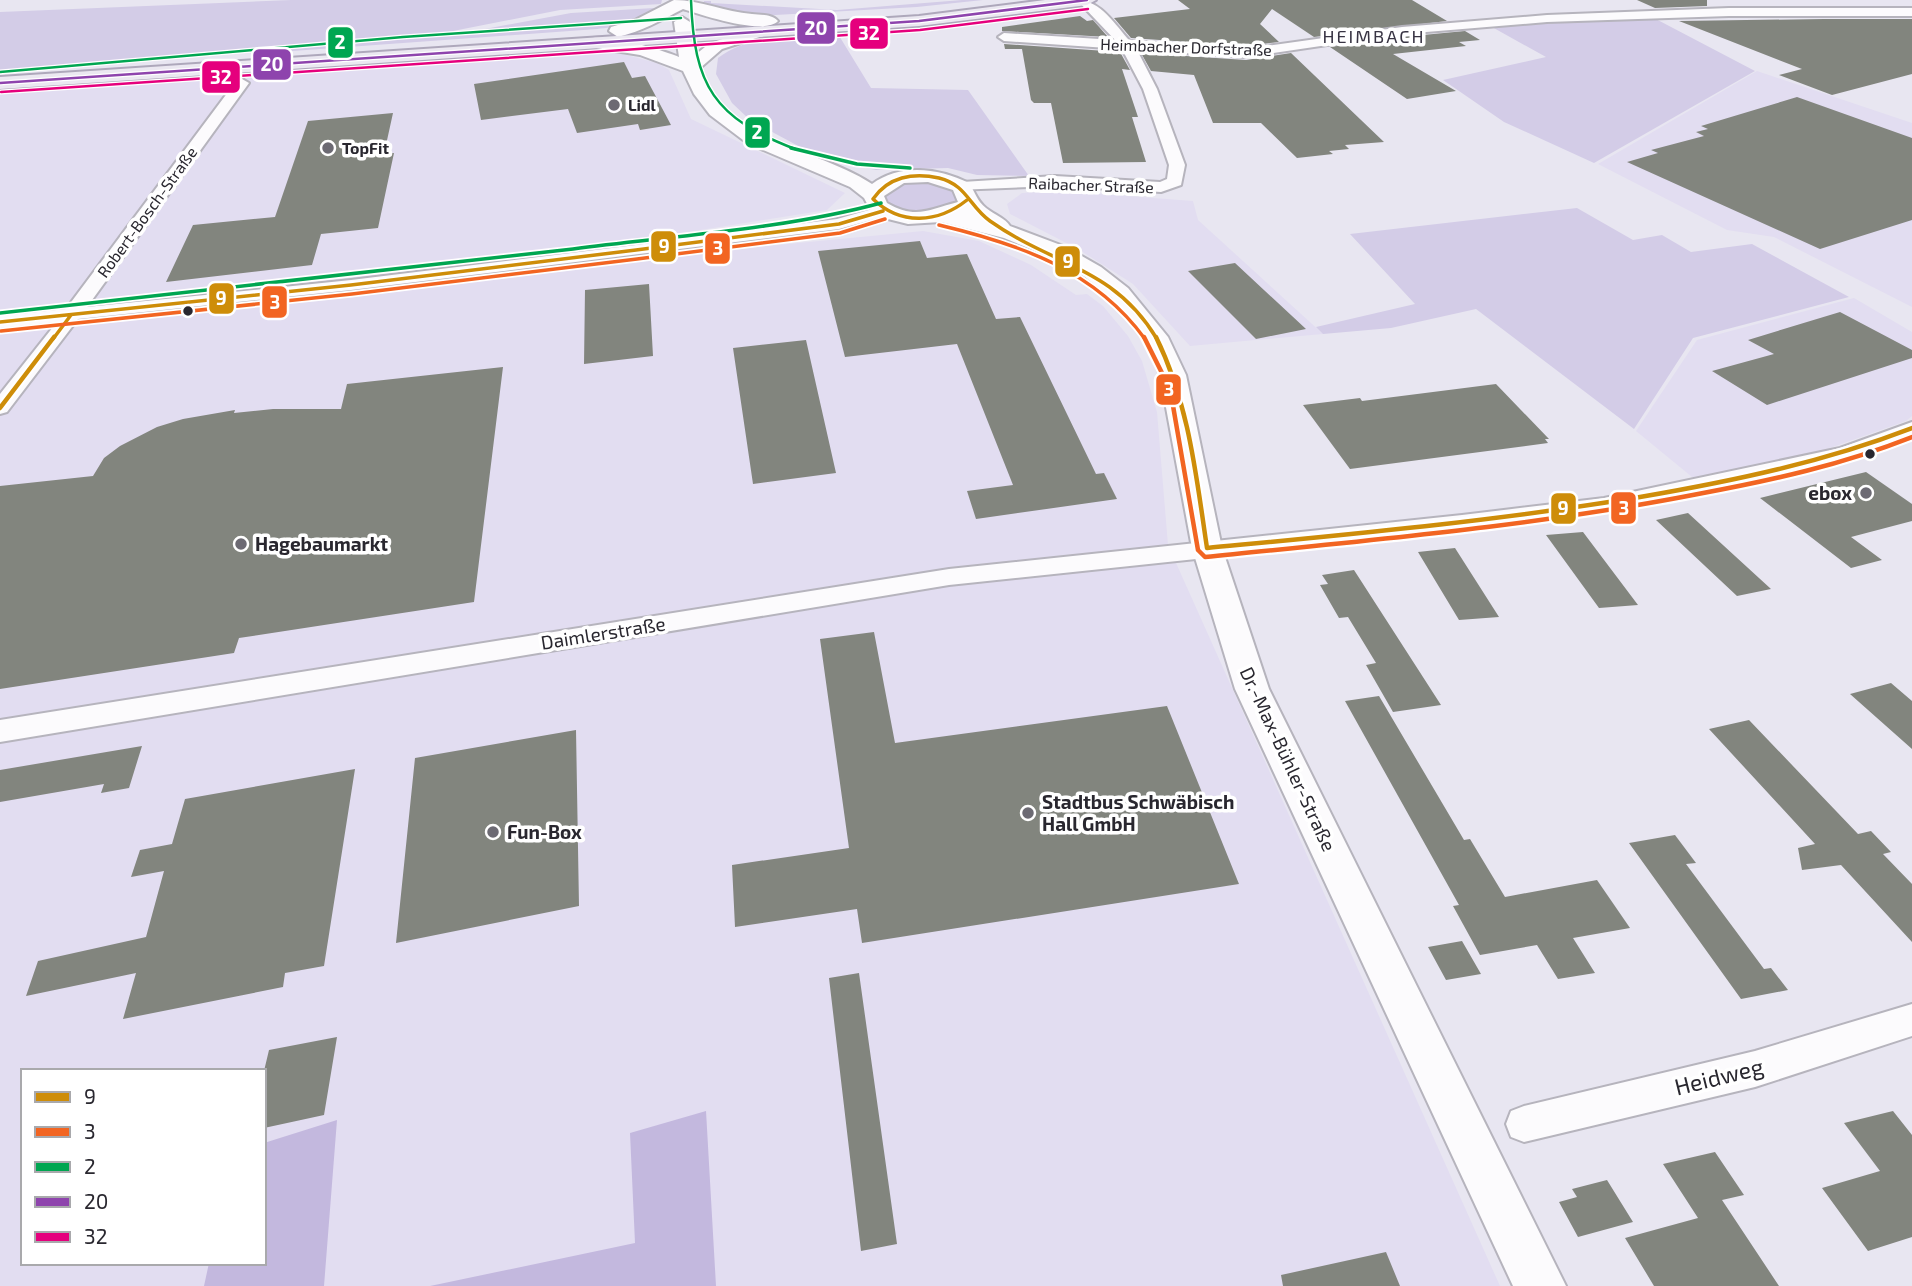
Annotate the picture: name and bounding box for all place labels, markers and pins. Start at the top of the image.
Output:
place label: Lidl [628,95,657,114]
marker: Lidl [606,97,622,113]
place label: TopFit [342,138,389,157]
marker: TopFit [320,140,336,156]
unlabelled marker [181,304,195,318]
unlabelled marker [1863,447,1877,461]
place label: ebox [1808,481,1852,504]
marker: ebox [1858,485,1874,501]
place label: Hagebaumarkt [255,532,388,555]
marker: Hagebaumarkt [233,536,249,552]
place label: Stadtbus Schwäbisch Hall GmbH [1042,790,1234,835]
marker: Stadtbus Schwäbisch Hall GmbH [1020,805,1036,821]
place label: Fun-Box [507,820,582,843]
marker: Fun-Box [485,824,501,840]

